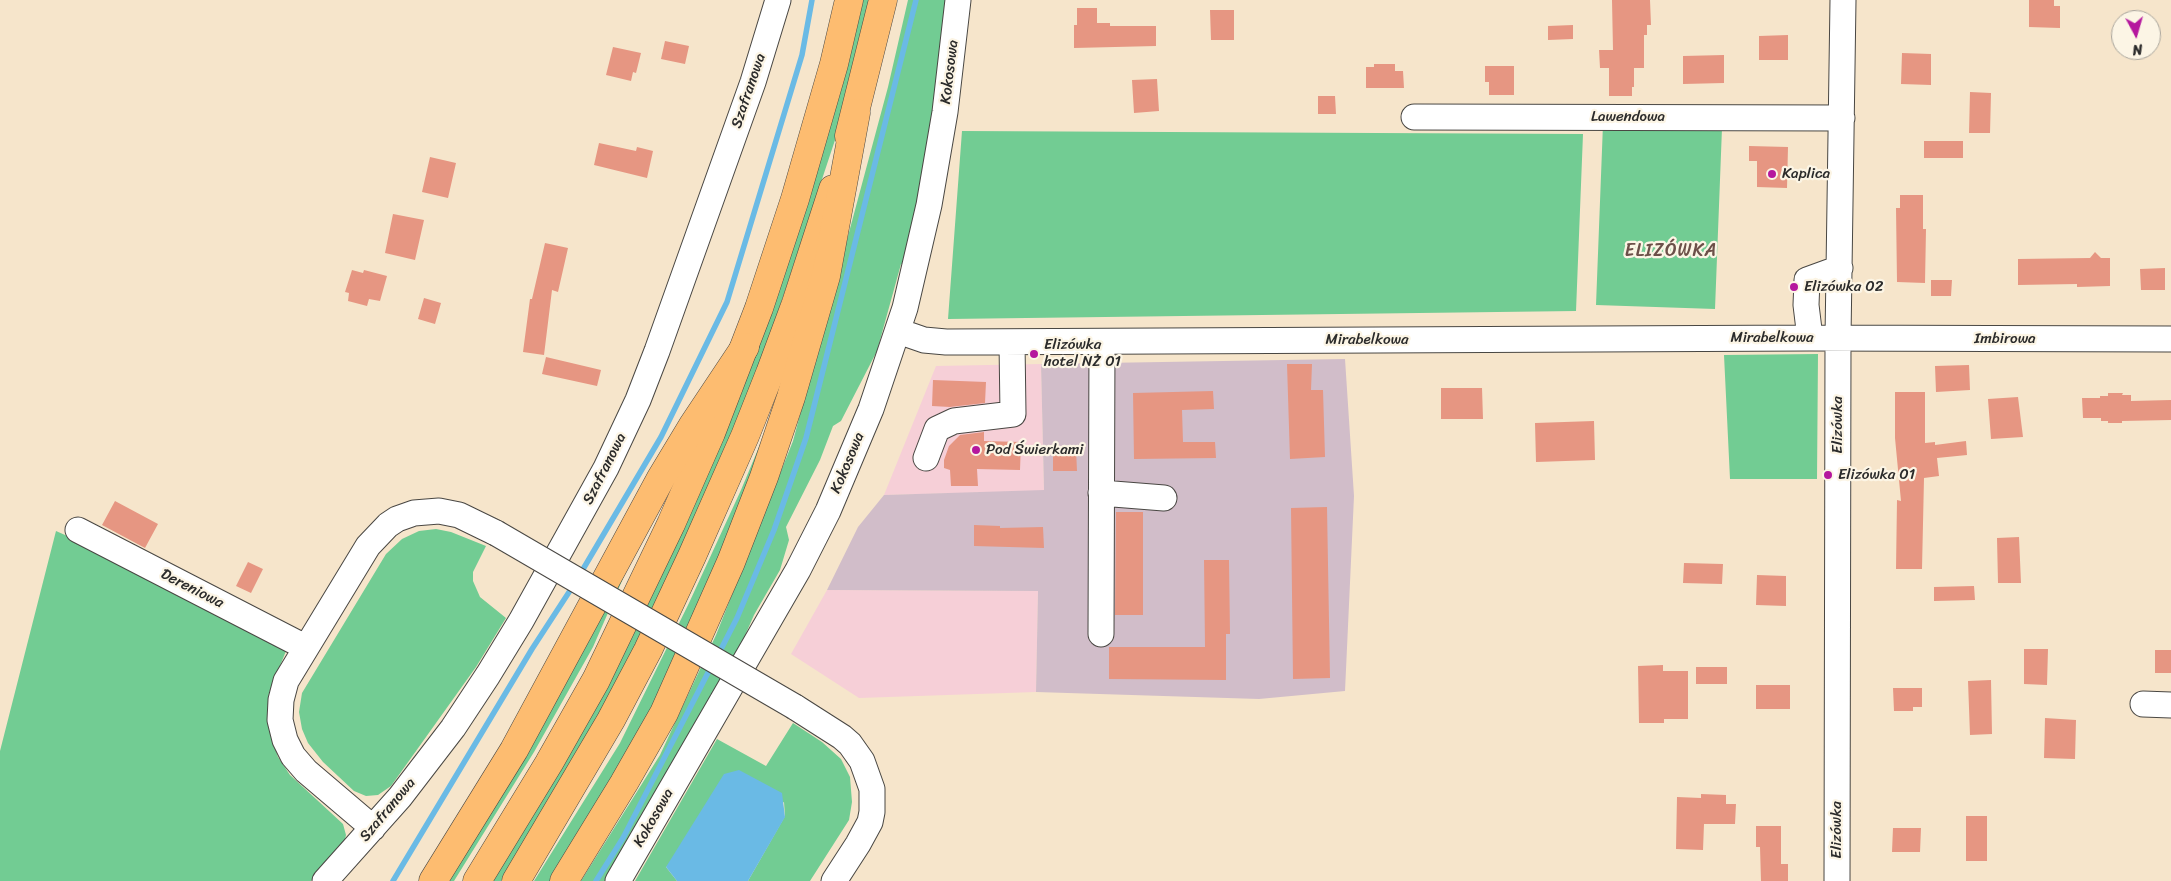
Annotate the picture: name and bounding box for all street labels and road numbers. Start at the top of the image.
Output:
street label: Kokosowa [937,39,963,105]
street label: Szafranowa [728,51,770,131]
street label: Lawendowa [1591,108,1665,126]
street label: Mirabelkowa [1730,329,1814,347]
street label: Imbirowa [1974,330,2036,348]
street label: Mirabelkowa [1325,331,1409,349]
street label: Elizówka [1829,396,1847,454]
street label: Szafranowa [579,430,631,508]
street label: Kokosowa [827,430,869,496]
street label: Dereniowa [157,565,227,613]
street label: Szafranowa [356,774,420,846]
street label: Kokosowa [630,786,678,850]
street label: Elizówka [1828,801,1846,859]

